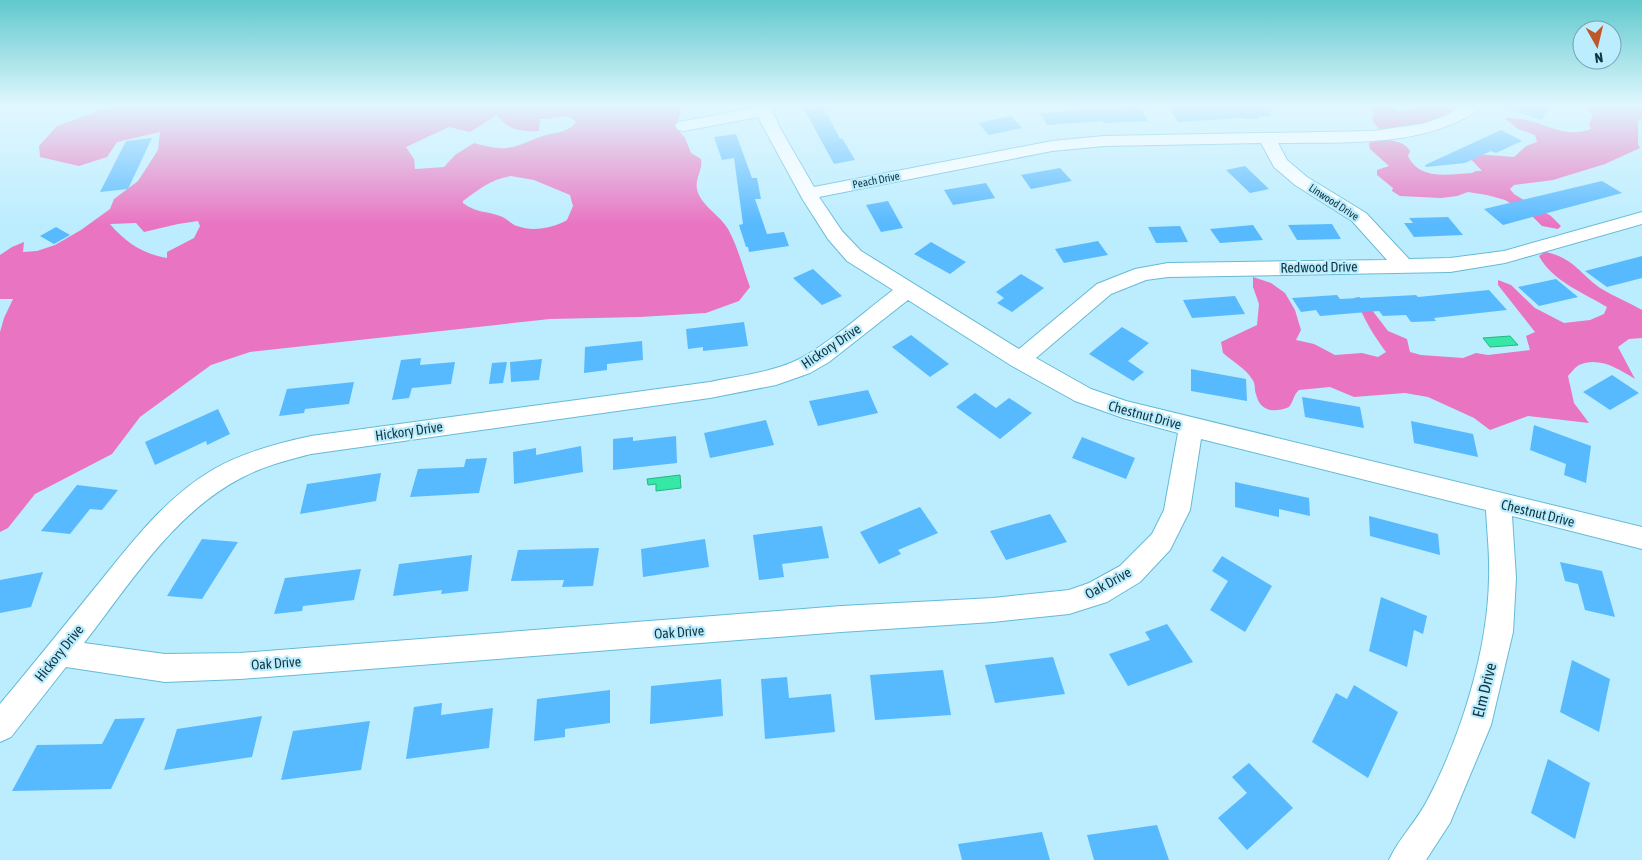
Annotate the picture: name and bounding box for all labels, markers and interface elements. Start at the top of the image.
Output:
north arrow [1572,20,1622,70]
text: N [1594,49,1604,66]
street label: Peach Drive [851,170,901,190]
street label: Linwood Drive [1307,181,1361,223]
street label: Redwood Drive [1280,258,1358,276]
street label: Hickory Drive [798,320,864,372]
street label: Chestnut Drive [1107,398,1183,432]
street label: Hickory Drive [374,418,444,444]
street label: Chestnut Drive [1500,496,1576,530]
street label: Oak Drive [1082,564,1134,602]
street label: Hickory Drive [31,622,87,684]
street label: Oak Drive [654,622,704,642]
street label: Oak Drive [251,653,301,673]
street label: Elm Drive [1469,661,1499,719]

